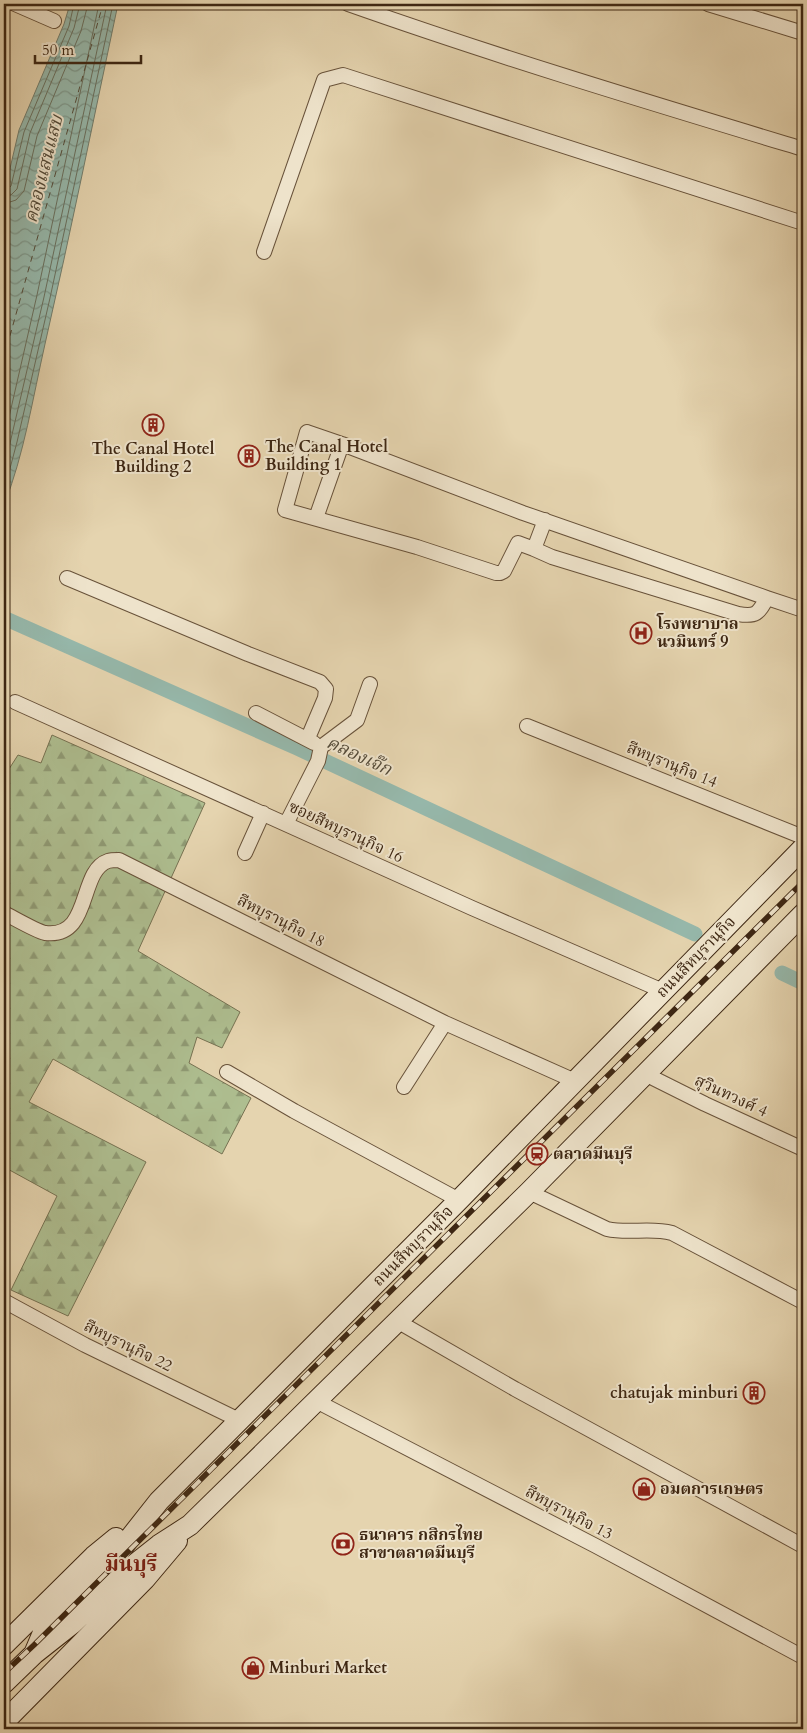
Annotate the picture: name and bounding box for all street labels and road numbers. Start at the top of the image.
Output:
street label: สีหบุรานุกิจ 14 [623,737,721,793]
street label: ซอยสีหบุรานุกิจ 16 [285,796,407,868]
street label: สีหบุรานุกิจ 18 [233,889,329,953]
street label: ถนนสีหบุรานุกิจ [651,911,741,1003]
street label: สุวินทวงศ์ 4 [691,1069,771,1123]
street label: ถนนสีหบุรานุกิจ [368,1201,458,1291]
street label: สีหบุรานุกิจ 22 [80,1315,176,1377]
street label: สีหบุรานุกิจ 13 [522,1481,616,1545]

